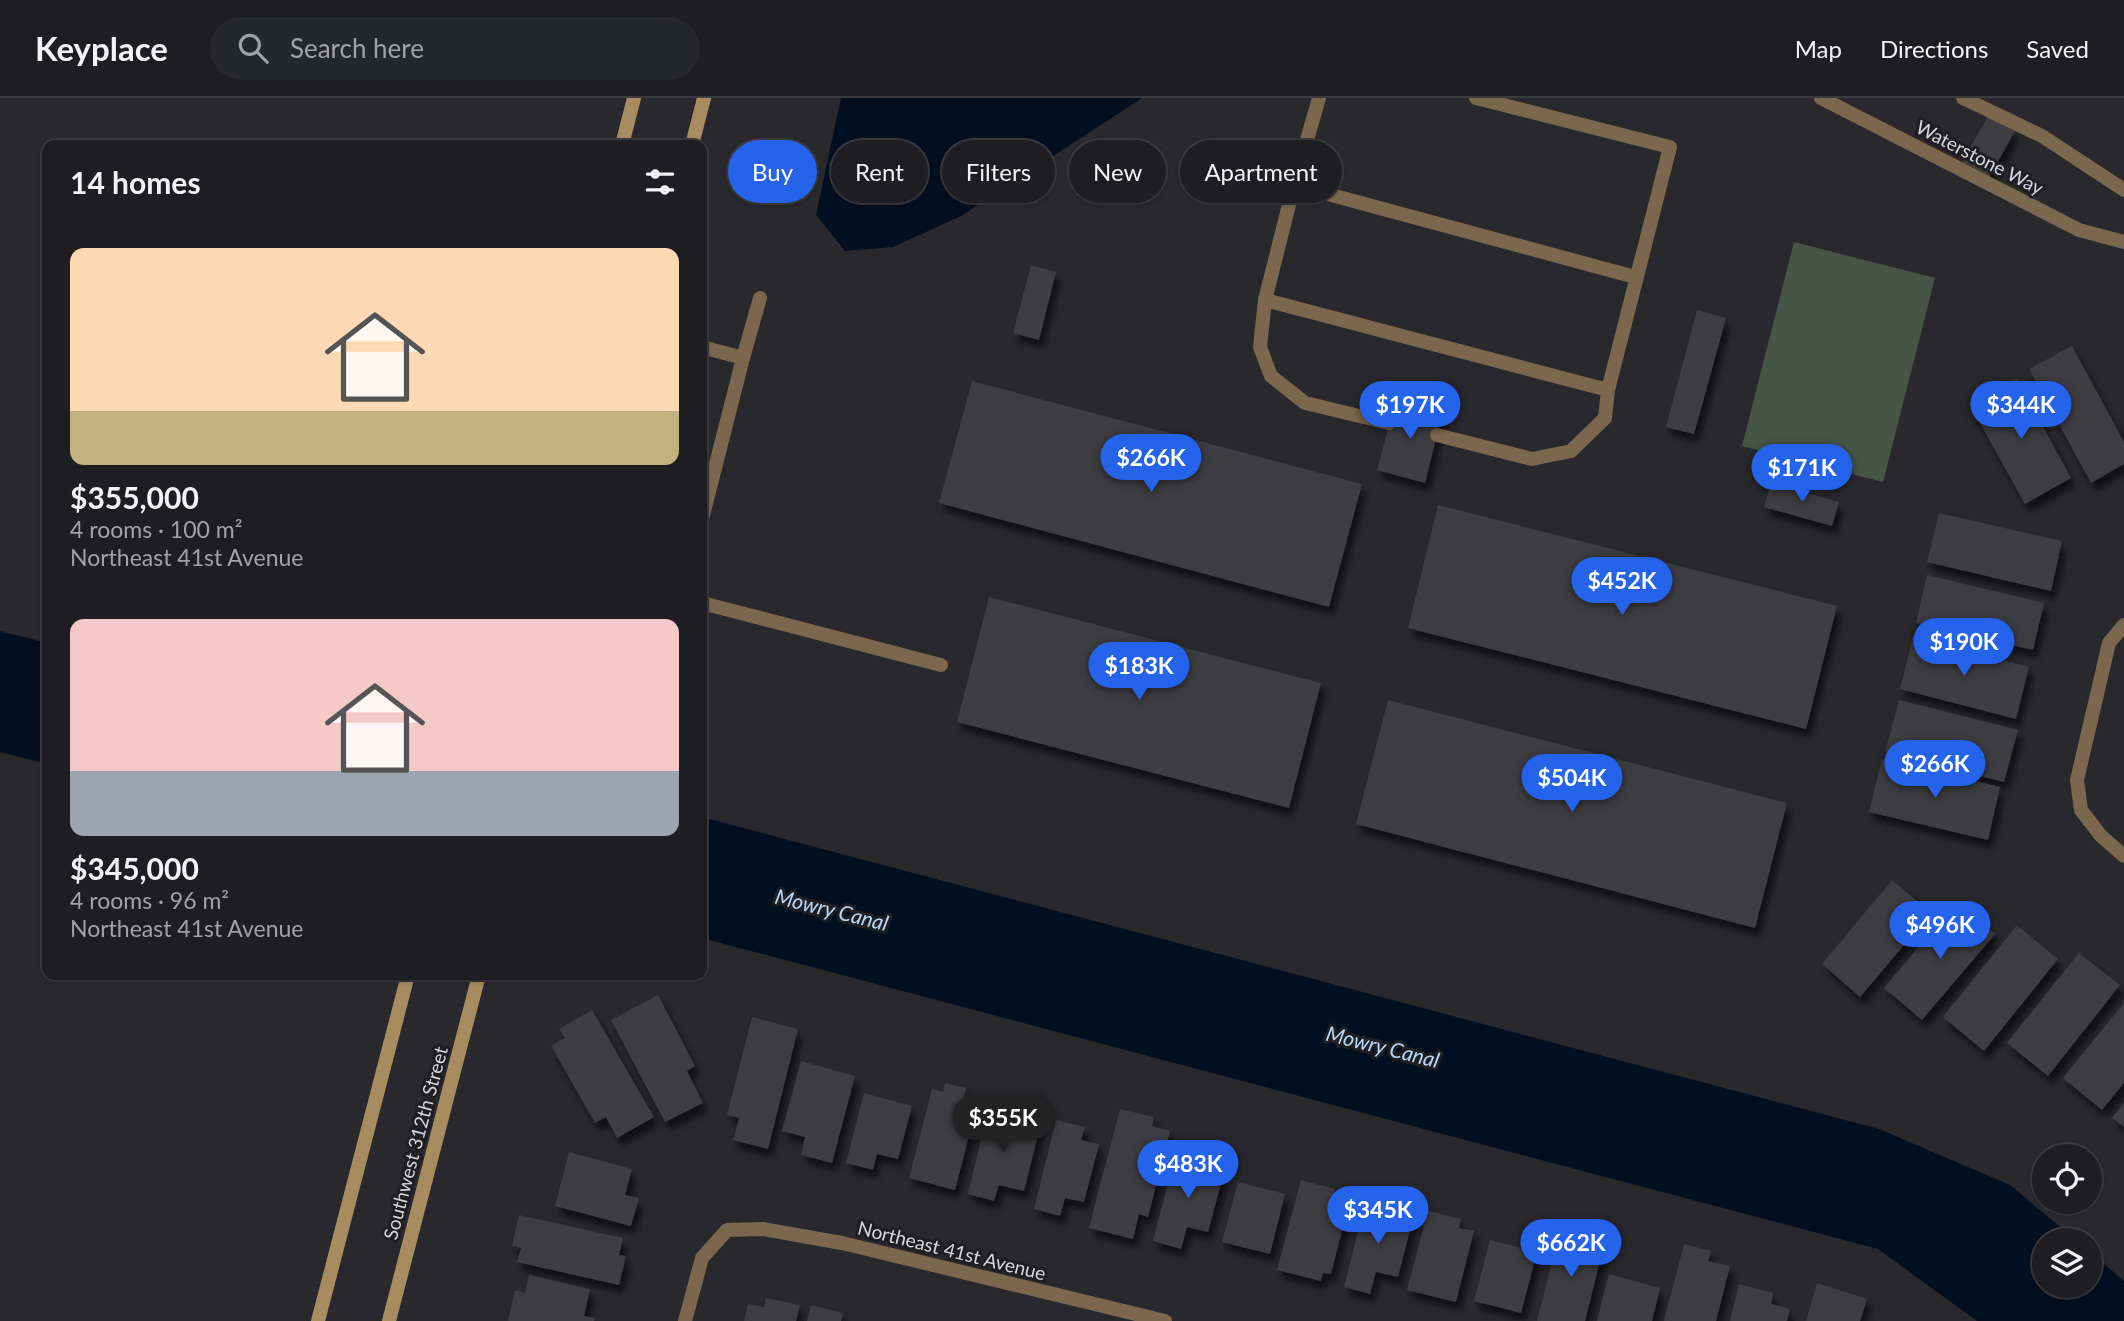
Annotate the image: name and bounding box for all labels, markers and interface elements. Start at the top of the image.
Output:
search box [210,17,700,80]
text: Keyplace [35,28,168,68]
icon: search [234,29,272,67]
text: Search here [290,32,424,64]
text: Map [1795,34,1842,63]
text: Directions [1880,34,1988,63]
text: Saved [2026,34,2089,63]
street label: Waterstone Way [1912,115,2048,199]
chip: Buy [728,140,817,203]
chip: Rent [831,140,928,203]
chip: Filters [942,140,1055,203]
chip: New [1069,140,1166,203]
chip: Apartment [1180,140,1342,203]
icon: filters [641,163,679,201]
text: 14 homes [70,164,201,200]
icon: home [312,294,438,420]
pin: $197K [1361,382,1459,441]
pin: $344K [1972,382,2070,441]
text: $197K [1375,390,1445,418]
text: $344K [1986,390,2056,418]
pin: $266K [1102,434,1200,494]
text: $266K [1116,443,1186,471]
pin: $171K [1753,444,1851,504]
text: $171K [1767,453,1837,481]
text: $355,000 [70,479,199,515]
text: 4 rooms · 100 m² [70,515,242,543]
text: Northeast 41st Avenue [70,543,304,571]
pin: $452K [1573,558,1671,617]
text: $452K [1587,566,1657,594]
pin: $190K [1915,618,2013,678]
text: $190K [1929,627,1999,655]
pin: $183K [1090,642,1188,702]
text: $183K [1104,651,1174,679]
icon: home [312,665,438,791]
pin: $266K [1886,740,1984,800]
text: $266K [1900,749,1970,777]
pin: $504K [1523,754,1621,814]
text: $504K [1537,763,1607,791]
text: $345,000 [70,850,199,886]
water label: Mowry Canal [773,883,891,935]
text: 4 rooms · 96 m² [70,886,229,914]
pin: $496K [1891,902,1989,961]
text: $496K [1905,910,1975,938]
text: Northeast 41st Avenue [70,914,304,942]
water label: Mowry Canal [1324,1020,1442,1072]
street label: Southwest 312th Street [378,1044,452,1242]
pin: $355K [954,1094,1052,1154]
text: $355K [968,1103,1038,1131]
pin: $483K [1139,1140,1237,1200]
map controls [2032,1144,2102,1298]
button: locate [2032,1144,2102,1214]
text: $483K [1153,1149,1223,1177]
pin: $345K [1329,1186,1427,1246]
text: $345K [1343,1195,1413,1223]
street label: Northeast 41st Avenue [856,1216,1048,1284]
pin: $662K [1522,1220,1620,1279]
text: $662K [1536,1228,1606,1256]
button: layers [2032,1228,2102,1298]

